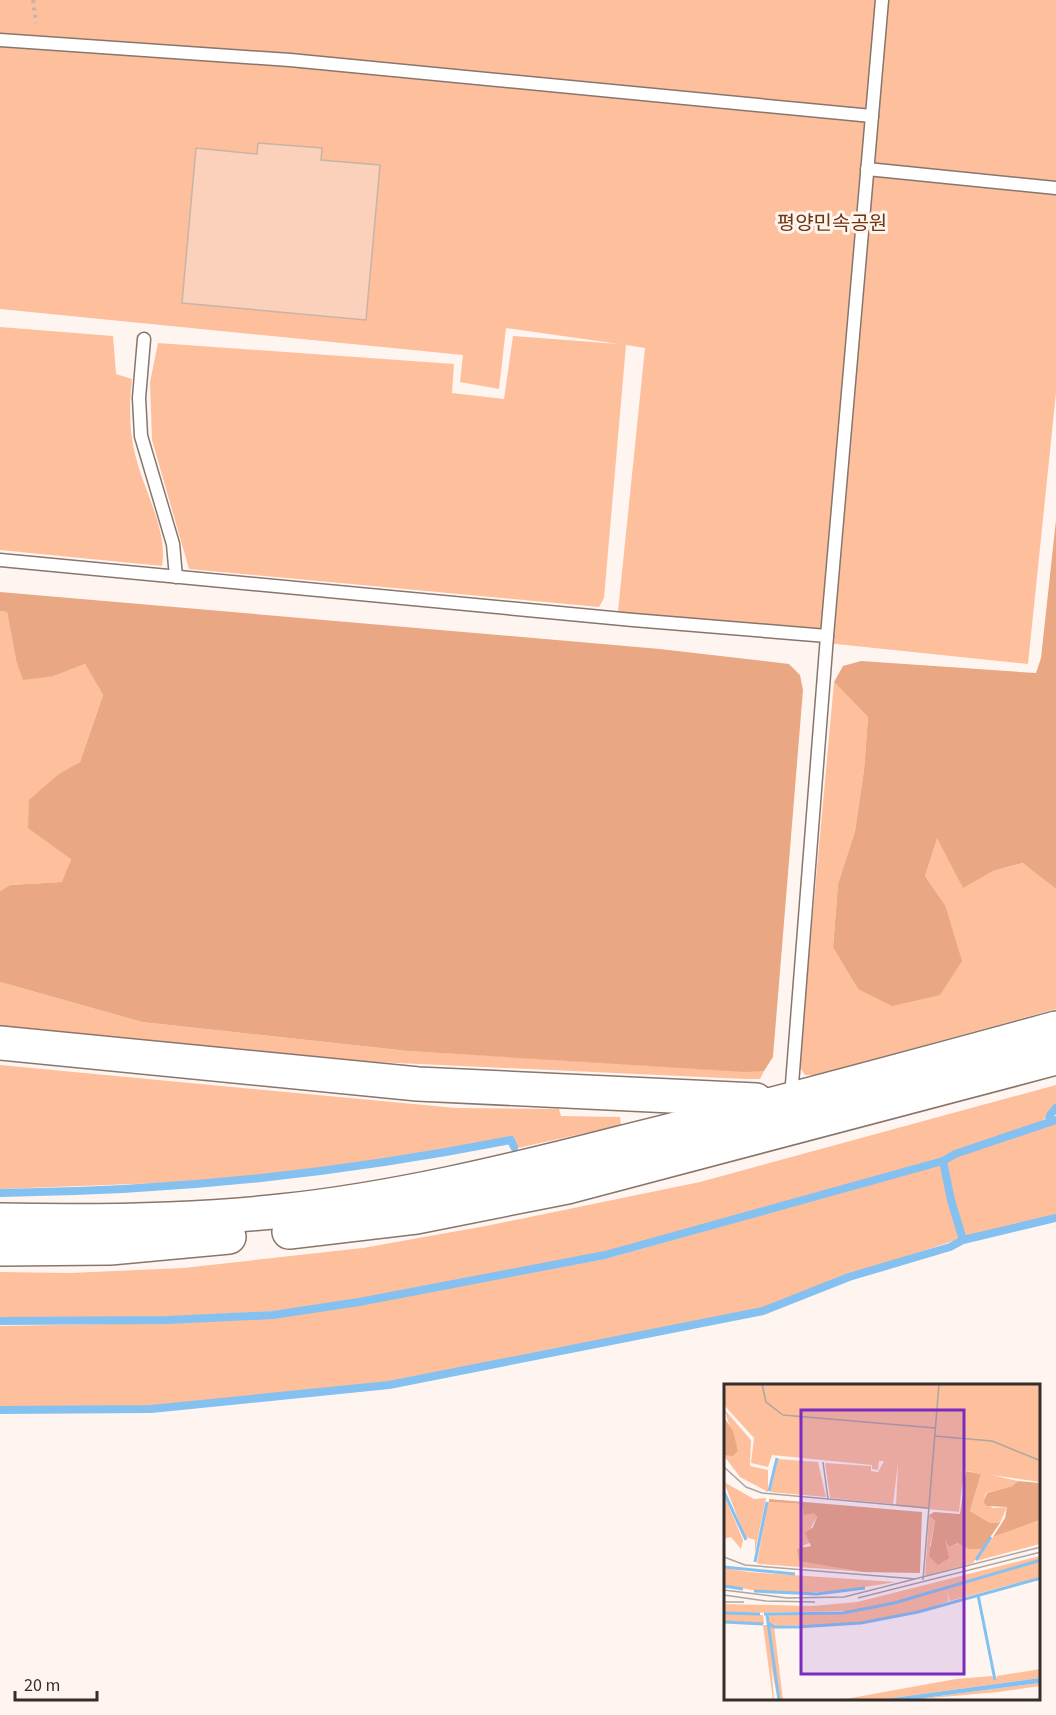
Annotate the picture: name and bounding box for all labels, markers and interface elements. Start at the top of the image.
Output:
park label: 평양민속공원 [777,210,887,238]
inset map [724,1384,1041,1700]
scale bar [15,1664,98,1702]
text: 20 m [24,1673,60,1698]

